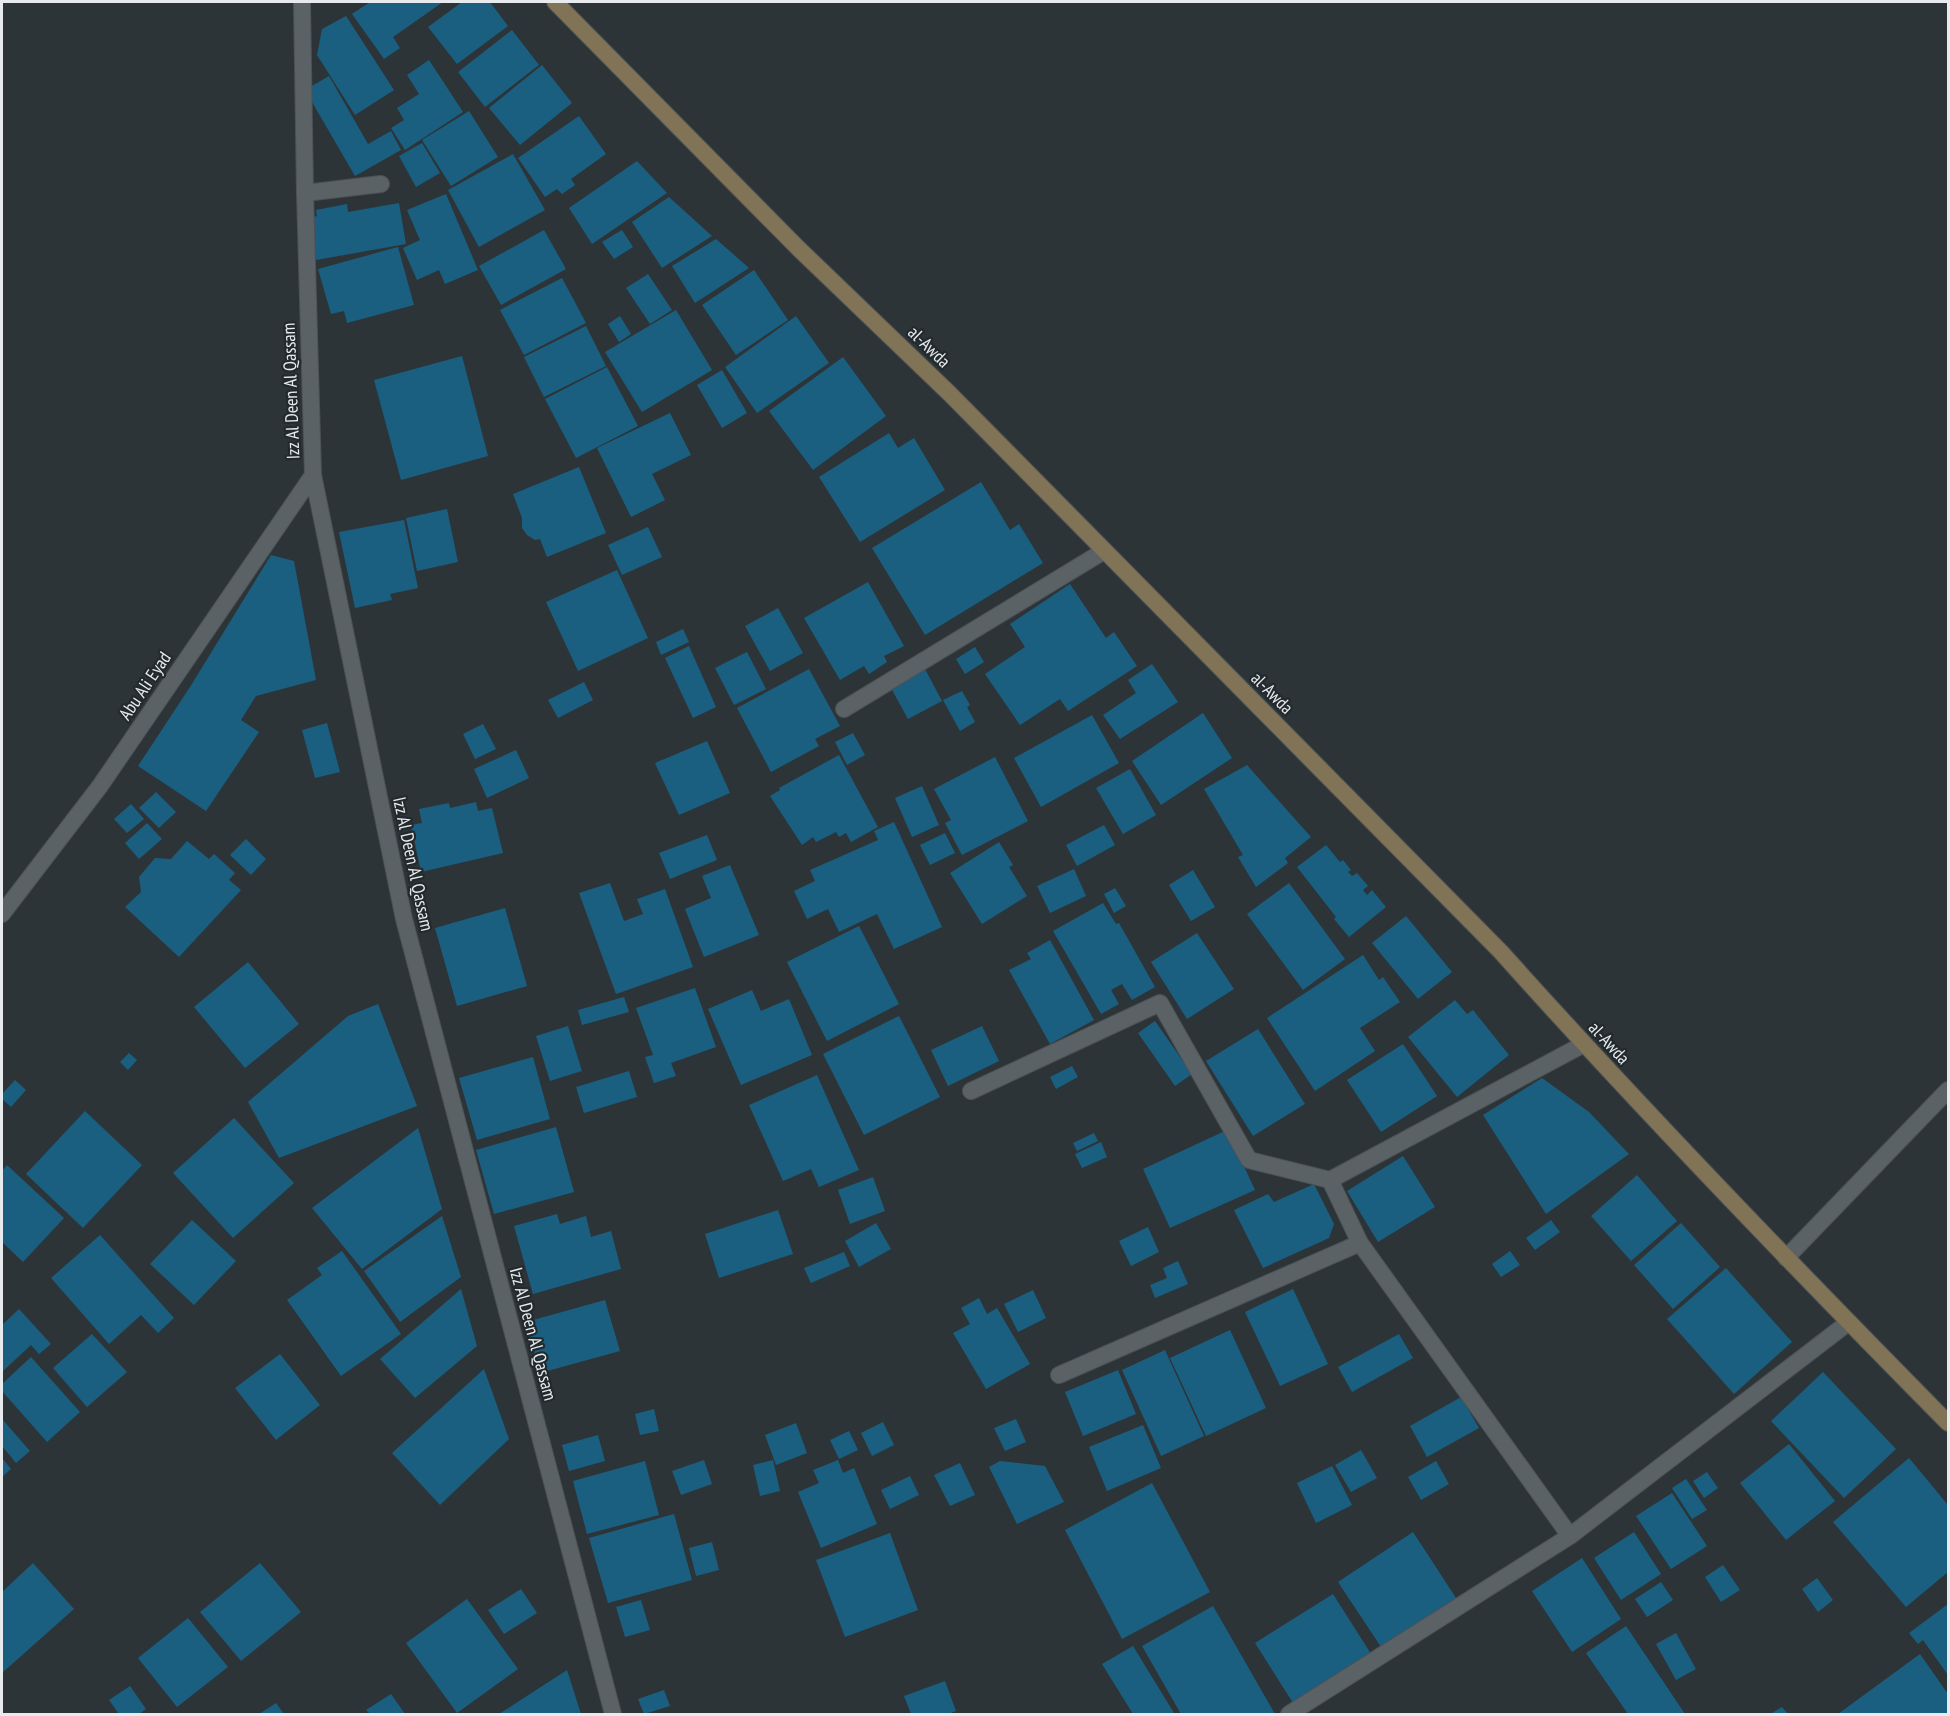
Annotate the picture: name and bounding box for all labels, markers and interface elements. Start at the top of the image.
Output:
street label: al-Awda [903,321,955,372]
street label: Izz Al Deen Al Qassam [277,322,304,460]
street label: Abu Ali Eyad [113,647,176,724]
street label: al-Awda [1246,667,1298,719]
street label: Izz Al Deen Al Qassam [388,795,439,933]
street label: al-Awda [1584,1016,1635,1069]
street label: Izz Al Deen Al Qassam [505,1265,562,1403]

